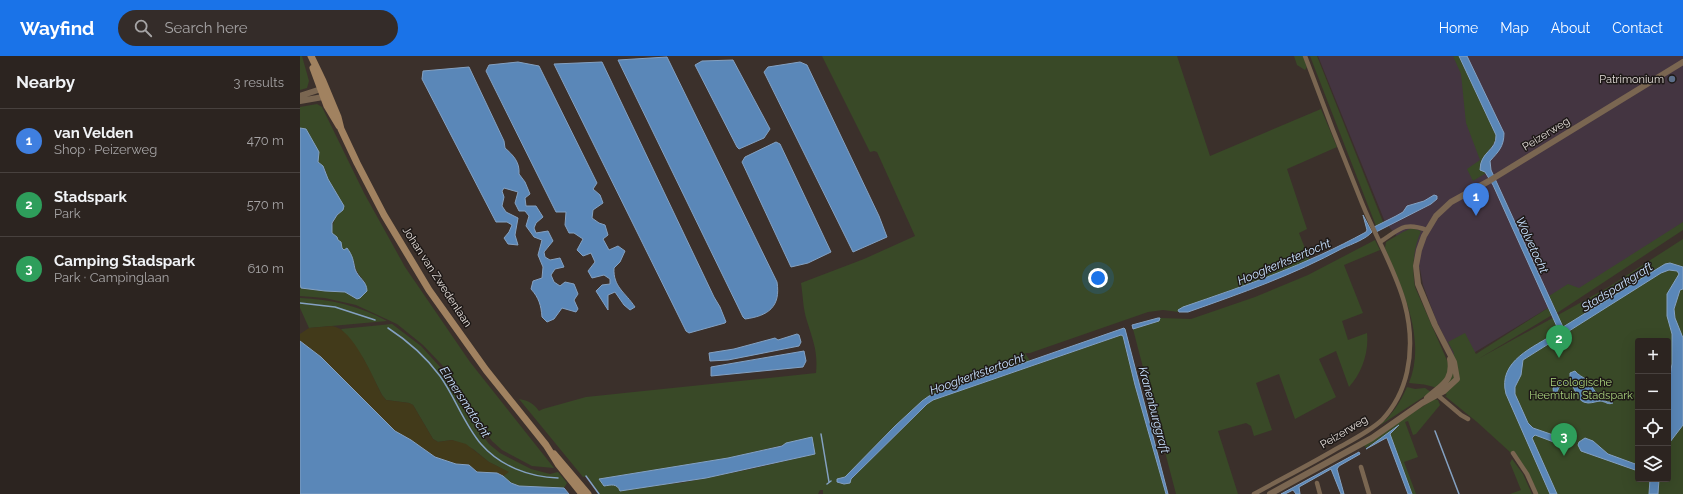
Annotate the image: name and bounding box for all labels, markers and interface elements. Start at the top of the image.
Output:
search box [118,10,398,46]
text: Wayfind [20,17,94,39]
icon: search [132,17,154,39]
text: Search here [164,19,248,37]
text: Home [1439,20,1478,36]
text: Map [1500,20,1529,36]
text: About [1551,20,1590,36]
text: Contact [1612,20,1663,36]
text: Nearby [16,72,75,92]
place label: Patrimonium [1599,73,1664,86]
marker: Patrimonium [1667,74,1677,84]
text: 3 results [234,75,284,90]
street label: Peizerweg [1520,114,1572,154]
text: van Velden [54,124,133,142]
text: 1 [26,133,32,148]
text: 470 m [247,133,284,148]
text: Shop · Peizerweg [54,142,157,157]
pin: 1 [1463,183,1489,216]
text: Stadspark [54,188,127,206]
text: 2 [25,197,33,212]
text: 570 m [247,197,284,212]
text: Park [54,206,81,221]
water label: Wolvetocht [1513,215,1551,276]
street label: Johan van Zwedenlaan [400,224,474,330]
water label: Hoogkerkstertocht [1235,236,1333,288]
text: Camping Stadspark [54,252,195,270]
water label: Stadsparkgraft [1578,259,1655,315]
text: 3 [25,261,33,276]
text: 610 m [247,261,284,276]
your location [1088,268,1108,288]
text: Park · Campinglaan [54,270,169,285]
pin: 2 [1546,325,1572,358]
map controls [1635,338,1671,482]
button: + [1635,338,1671,374]
water label: Hoogkerkstertocht [928,350,1026,398]
water label: Elmersmatocht [437,364,493,440]
water label: Kranenburggraft [1136,365,1172,455]
button: − [1635,374,1671,410]
park label: Ecologische Heemtuin Stadspark [1529,376,1633,402]
button: locate [1635,410,1671,446]
street label: Peizerweg [1318,413,1370,451]
pin: 3 [1551,423,1577,456]
button: layers [1635,446,1671,482]

